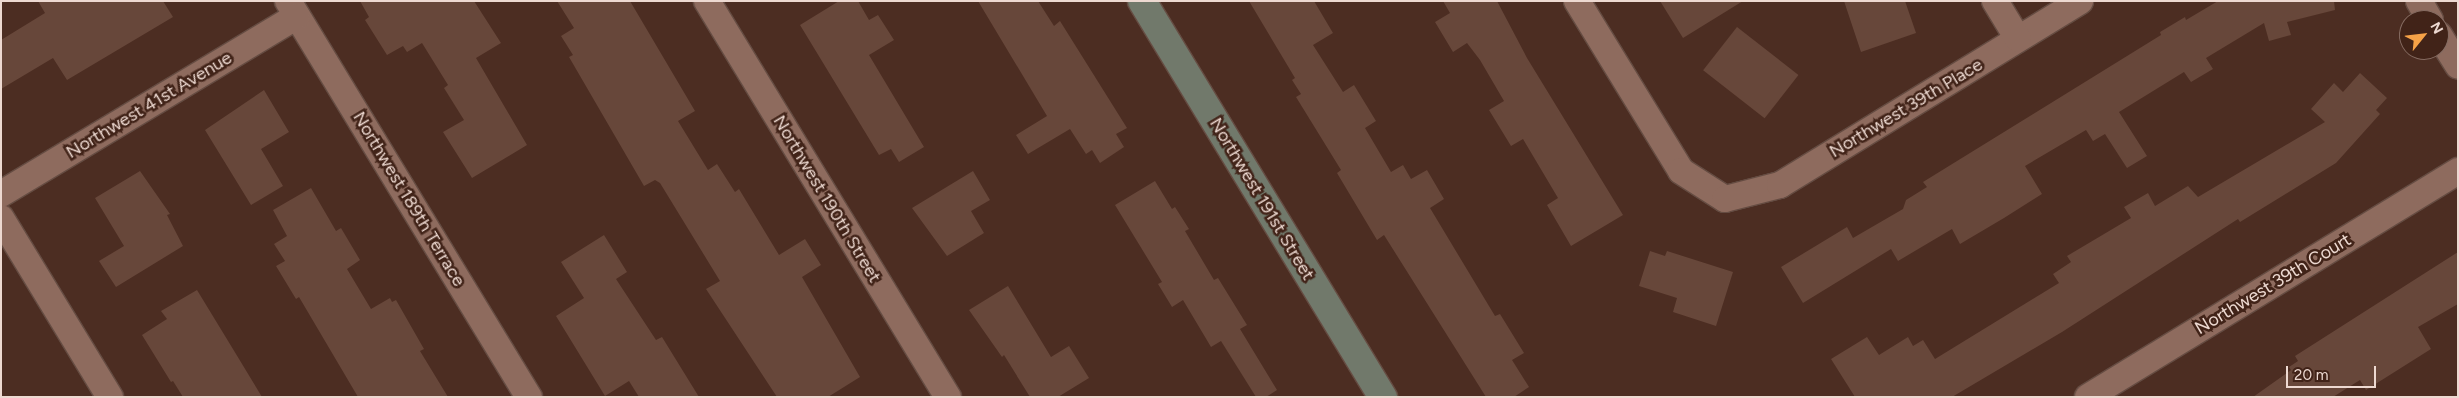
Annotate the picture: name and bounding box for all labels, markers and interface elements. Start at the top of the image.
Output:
north arrow [2399,10,2449,60]
text: N [2427,19,2447,37]
street label: Northwest 41st Avenue [62,47,236,163]
street label: Northwest 39th Place [1825,54,1987,162]
street label: Northwest 189th Terrace [348,108,470,290]
street label: Northwest 190th Street [768,111,886,287]
street label: Northwest 191st Street [1205,114,1319,284]
street label: Northwest 39th Court [2191,229,2355,339]
scale bar [2289,356,2379,388]
text: 20 m [2294,366,2328,384]

